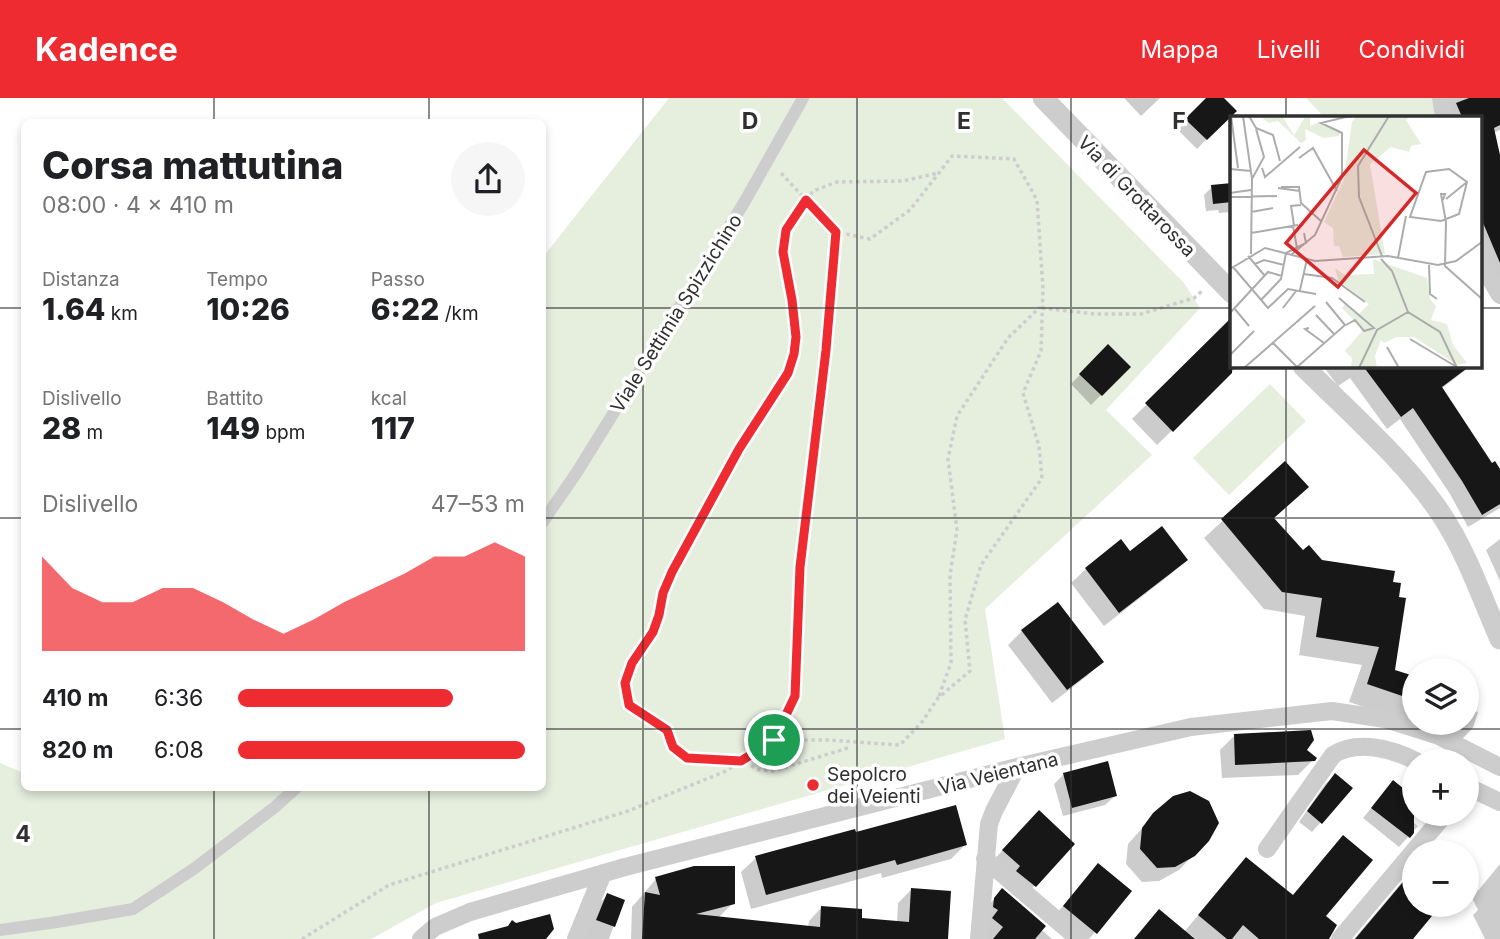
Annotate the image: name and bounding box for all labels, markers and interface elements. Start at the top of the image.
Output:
text: Kadence [35,29,178,69]
text: Mappa [1140,35,1219,64]
text: Livelli [1257,35,1321,64]
text: Condividi [1359,35,1465,64]
text: D [742,107,758,135]
text: E [957,107,971,135]
text: F [1172,107,1186,135]
inset map [1230,116,1482,368]
street label: Via di Grottarossa [1073,131,1200,262]
text: Corsa mattutina [42,142,343,188]
button: share [451,142,525,216]
text: 08:00 · 4 × 410 m [42,191,234,219]
street label: Viale Settimia Spizzichino [606,210,747,417]
text: Distanza [42,268,120,291]
text: Tempo [206,268,268,291]
text: Passo [371,268,425,291]
text: 1.64 [42,291,105,327]
text: 10:26 [206,291,290,327]
text: 6:22 [371,291,439,327]
text: km [105,302,138,325]
text: /km [439,302,479,325]
text: Dislivello [42,387,122,410]
text: Battito [206,387,263,410]
text: kcal [371,387,407,410]
text: 28 [42,410,81,446]
text: 149 [206,410,260,446]
text: 117 [371,410,415,446]
text: m [81,421,103,444]
text: bpm [260,421,305,444]
text: Dislivello [42,490,138,518]
text: 47–53 m [431,490,525,518]
map controls [1402,658,1479,917]
button: layers [1402,658,1479,735]
text: 410 m [42,684,109,712]
text: 6:36 [154,684,203,712]
pin [744,710,804,770]
icon: arrive [755,721,793,759]
text: 820 m [42,736,113,764]
text: 6:08 [154,736,204,764]
street label: Via Veientana [936,747,1060,799]
button: + [1402,749,1479,826]
place label: Sepolcro dei Veienti [827,763,921,808]
marker: Sepolcro dei Veienti [805,777,821,793]
text: 4 [15,820,31,848]
button: − [1402,840,1479,917]

